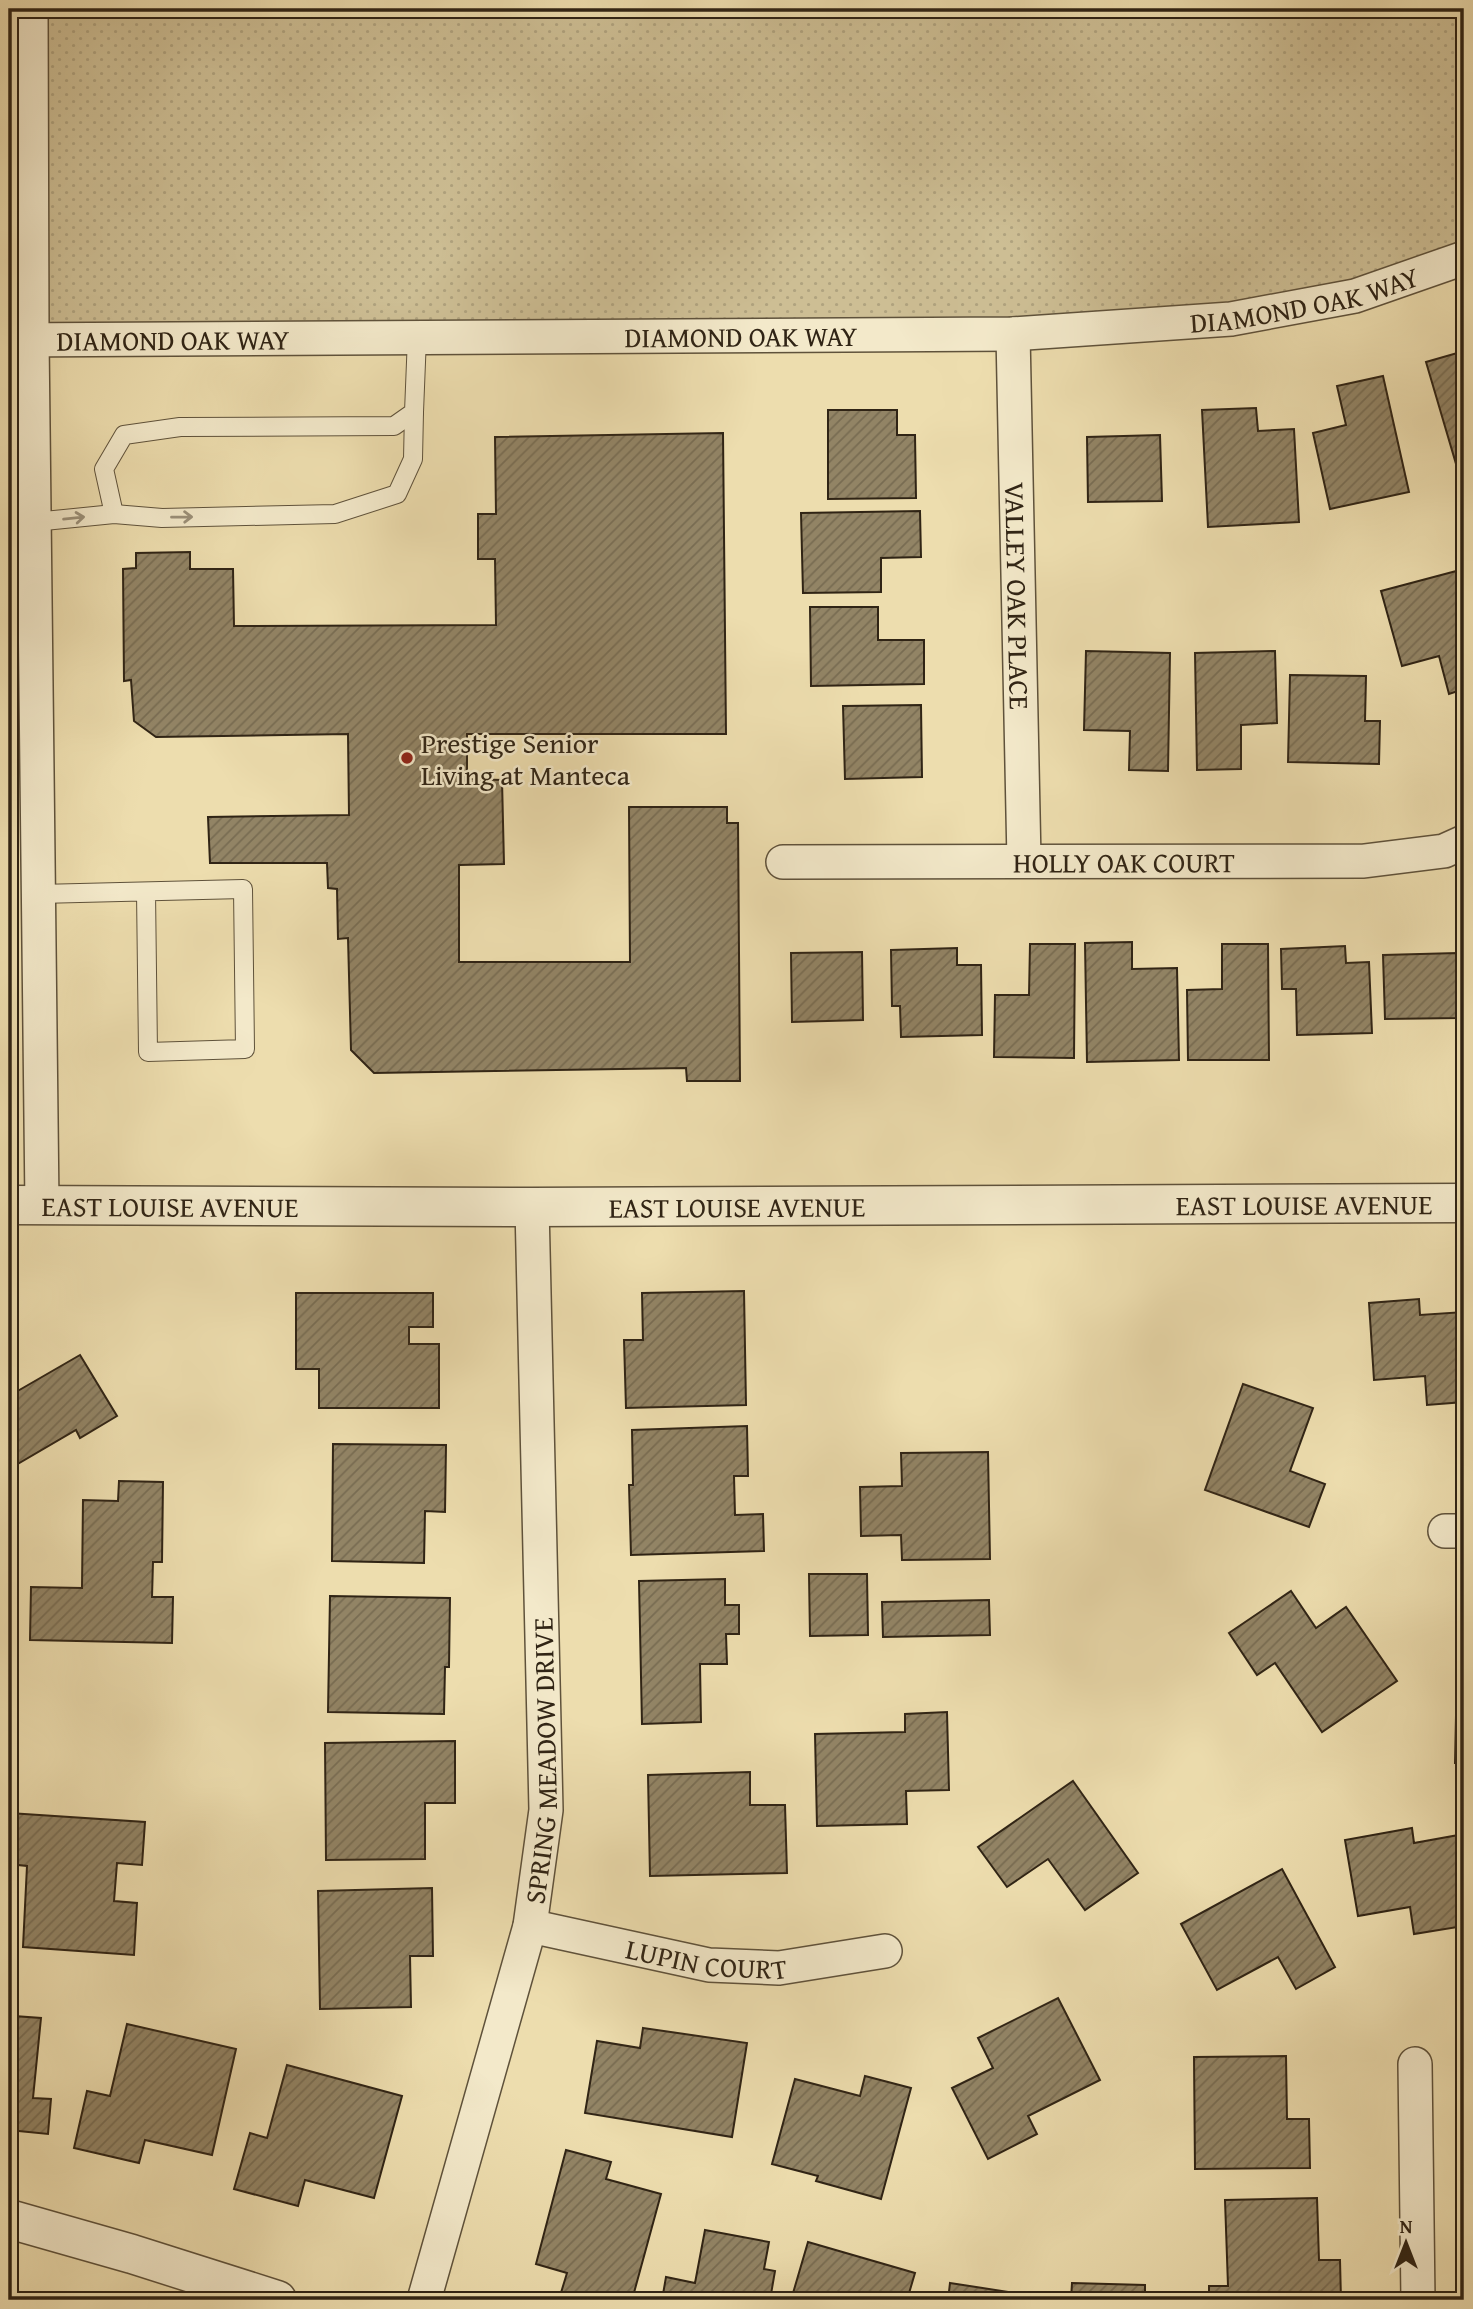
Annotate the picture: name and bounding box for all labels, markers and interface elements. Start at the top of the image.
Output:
street label: DIAMOND OAK WAY [1189,255,1424,342]
street label: DIAMOND OAK WAY [624,314,858,357]
street label: DIAMOND OAK WAY [56,318,290,360]
street label: VALLEY OAK PLACE [996,482,1041,710]
one-way arrow [170,510,193,524]
one-way arrow [62,511,85,524]
place label: Prestige Senior Living at Manteca [421,722,631,795]
marker: Prestige Senior Living at Manteca [399,750,415,766]
street label: HOLLY OAK COURT [1013,841,1235,882]
street label: EAST LOUISE AVENUE [1176,1183,1432,1225]
street label: EAST LOUISE AVENUE [42,1185,298,1227]
street label: EAST LOUISE AVENUE [609,1185,865,1227]
street label: SPRING MEADOW DRIVE [513,1617,566,1906]
street label: LUPIN COURT [622,1927,790,1989]
north arrow [1372,2208,1442,2278]
text: N [1400,2212,1413,2240]

